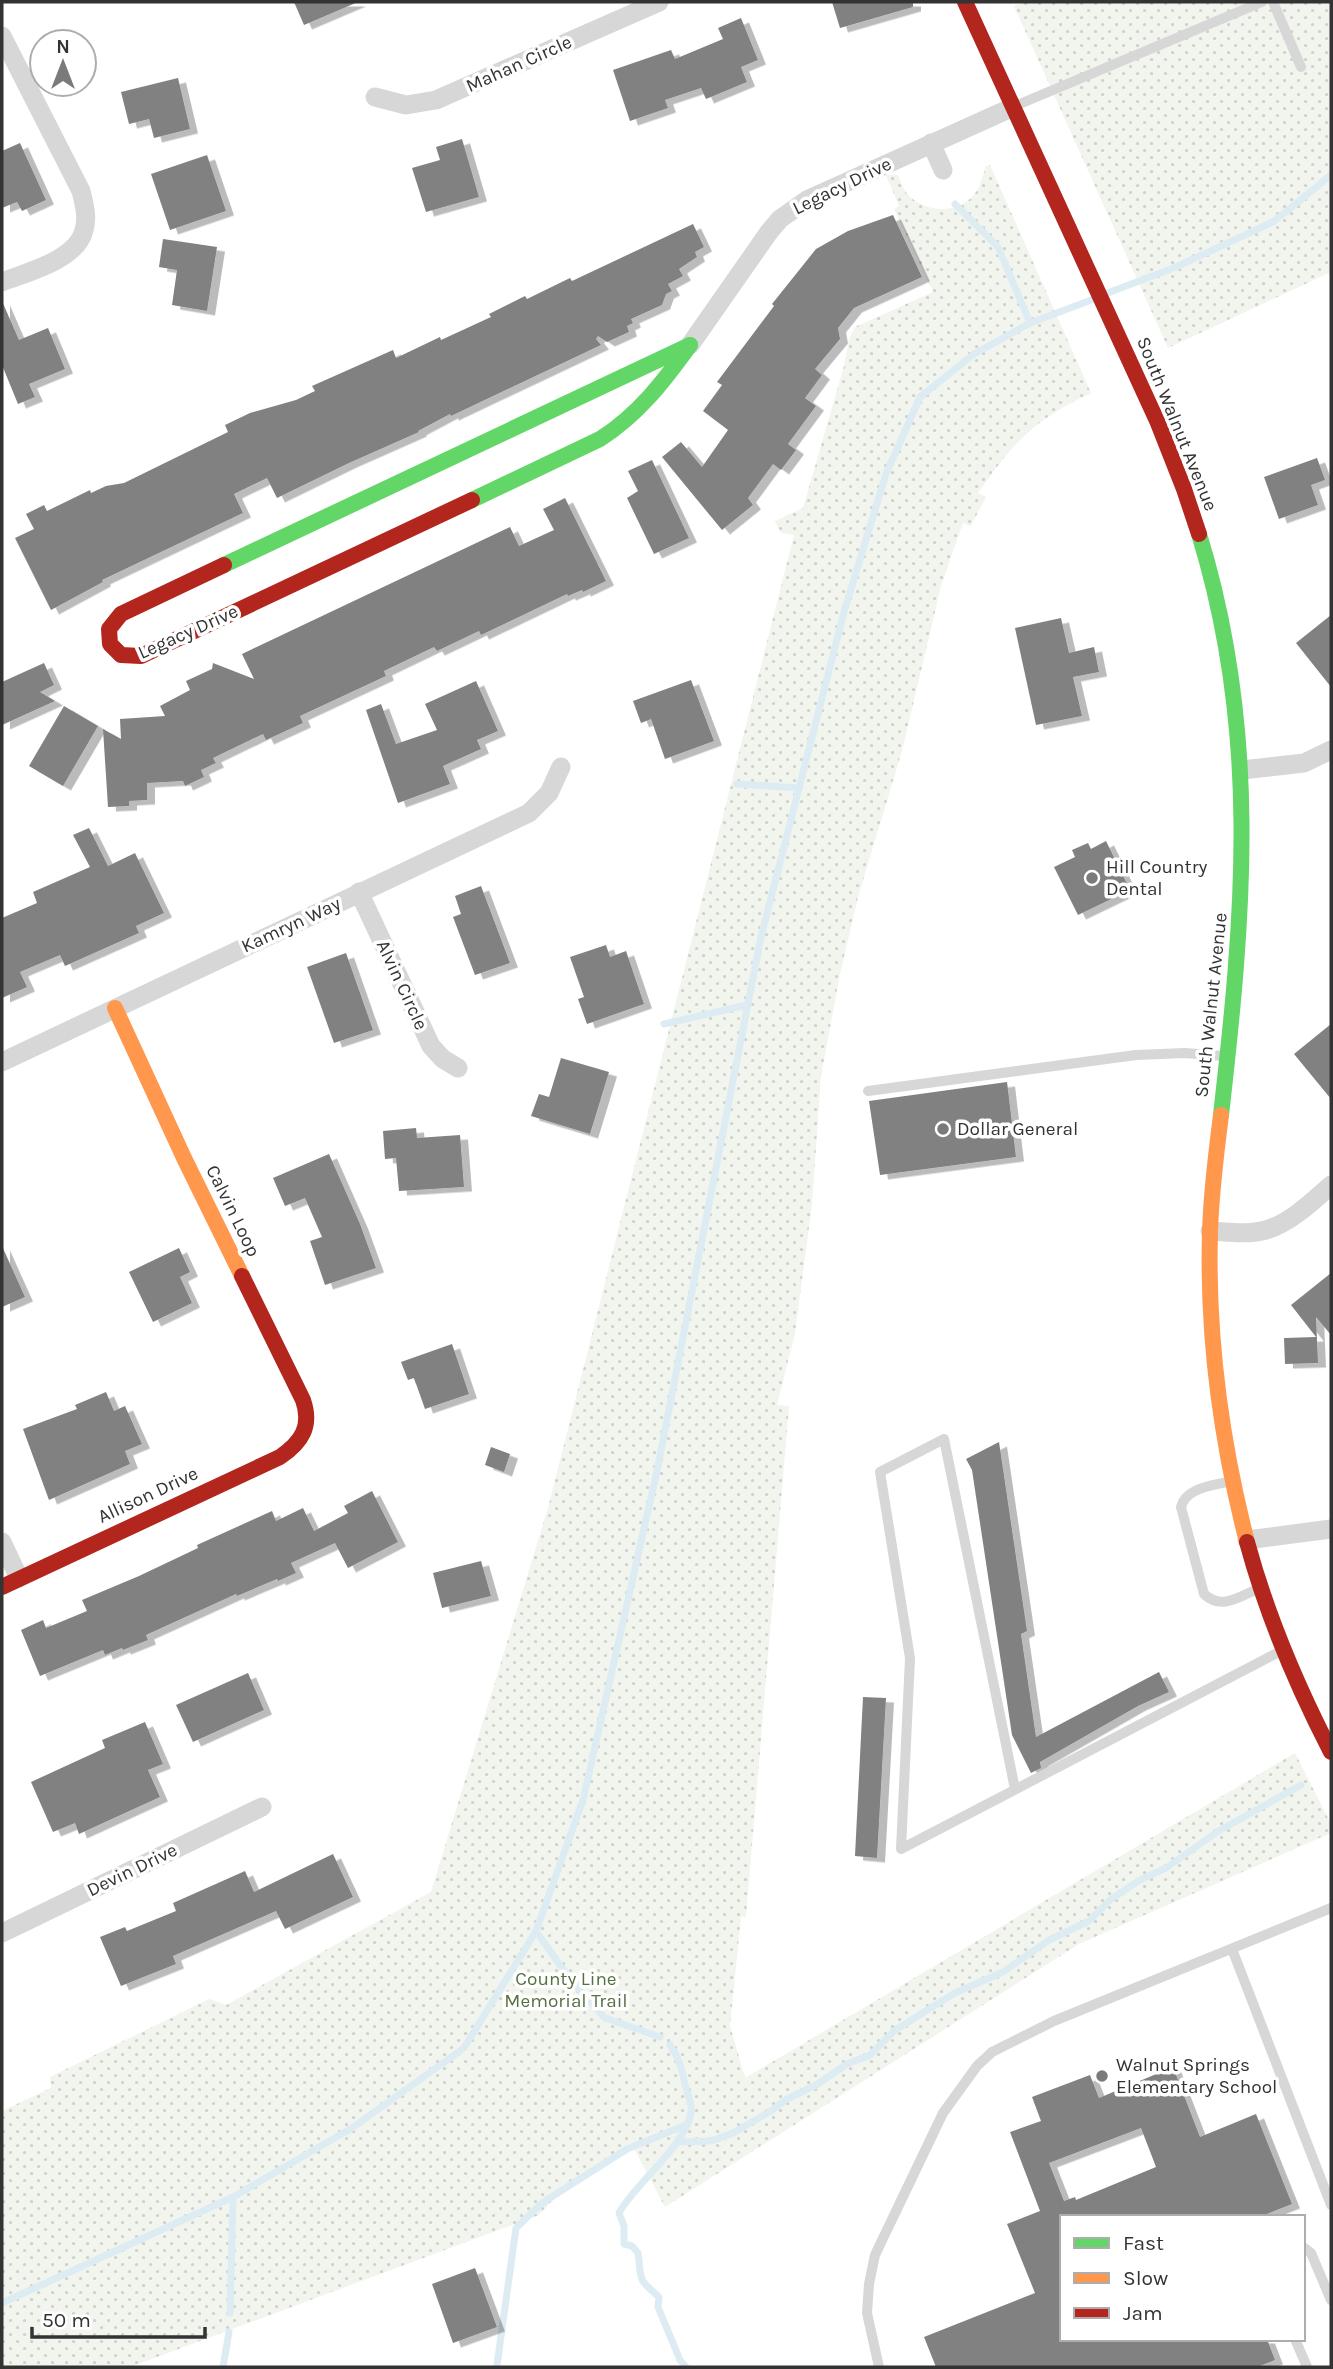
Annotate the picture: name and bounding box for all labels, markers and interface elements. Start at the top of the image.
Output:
north arrow [28,28,98,98]
street label: Mahan Circle [463,31,575,97]
text: N [56,36,70,58]
street label: Legacy Drive [789,153,895,219]
street label: South Walnut Avenue [1132,334,1222,514]
street label: Legacy Drive [134,600,242,664]
place label: Hill Country Dental [1106,856,1208,900]
marker: Hill Country Dental [1084,870,1100,886]
street label: Kamryn Way [238,892,344,958]
street label: South Walnut Avenue [1190,911,1232,1099]
street label: Alvin Circle [372,937,432,1033]
place label: Dollar General [957,1118,1078,1140]
marker: Dollar General [935,1121,951,1137]
street label: Calvin Loop [201,1162,265,1260]
street label: Allison Drive [94,1462,202,1528]
street label: Devin Drive [83,1839,181,1901]
park label: County Line Memorial Trail [504,1968,628,2012]
place label: Walnut Springs Elementary School [1116,2054,1277,2098]
marker: Walnut Springs Elementary School [1094,2068,1110,2084]
legend [1060,2215,1305,2341]
text: Fast [1123,2231,1164,2255]
text: Slow [1123,2266,1168,2290]
scale bar [32,2296,205,2340]
text: Jam [1123,2301,1163,2325]
text: 50 m [42,2308,91,2332]

